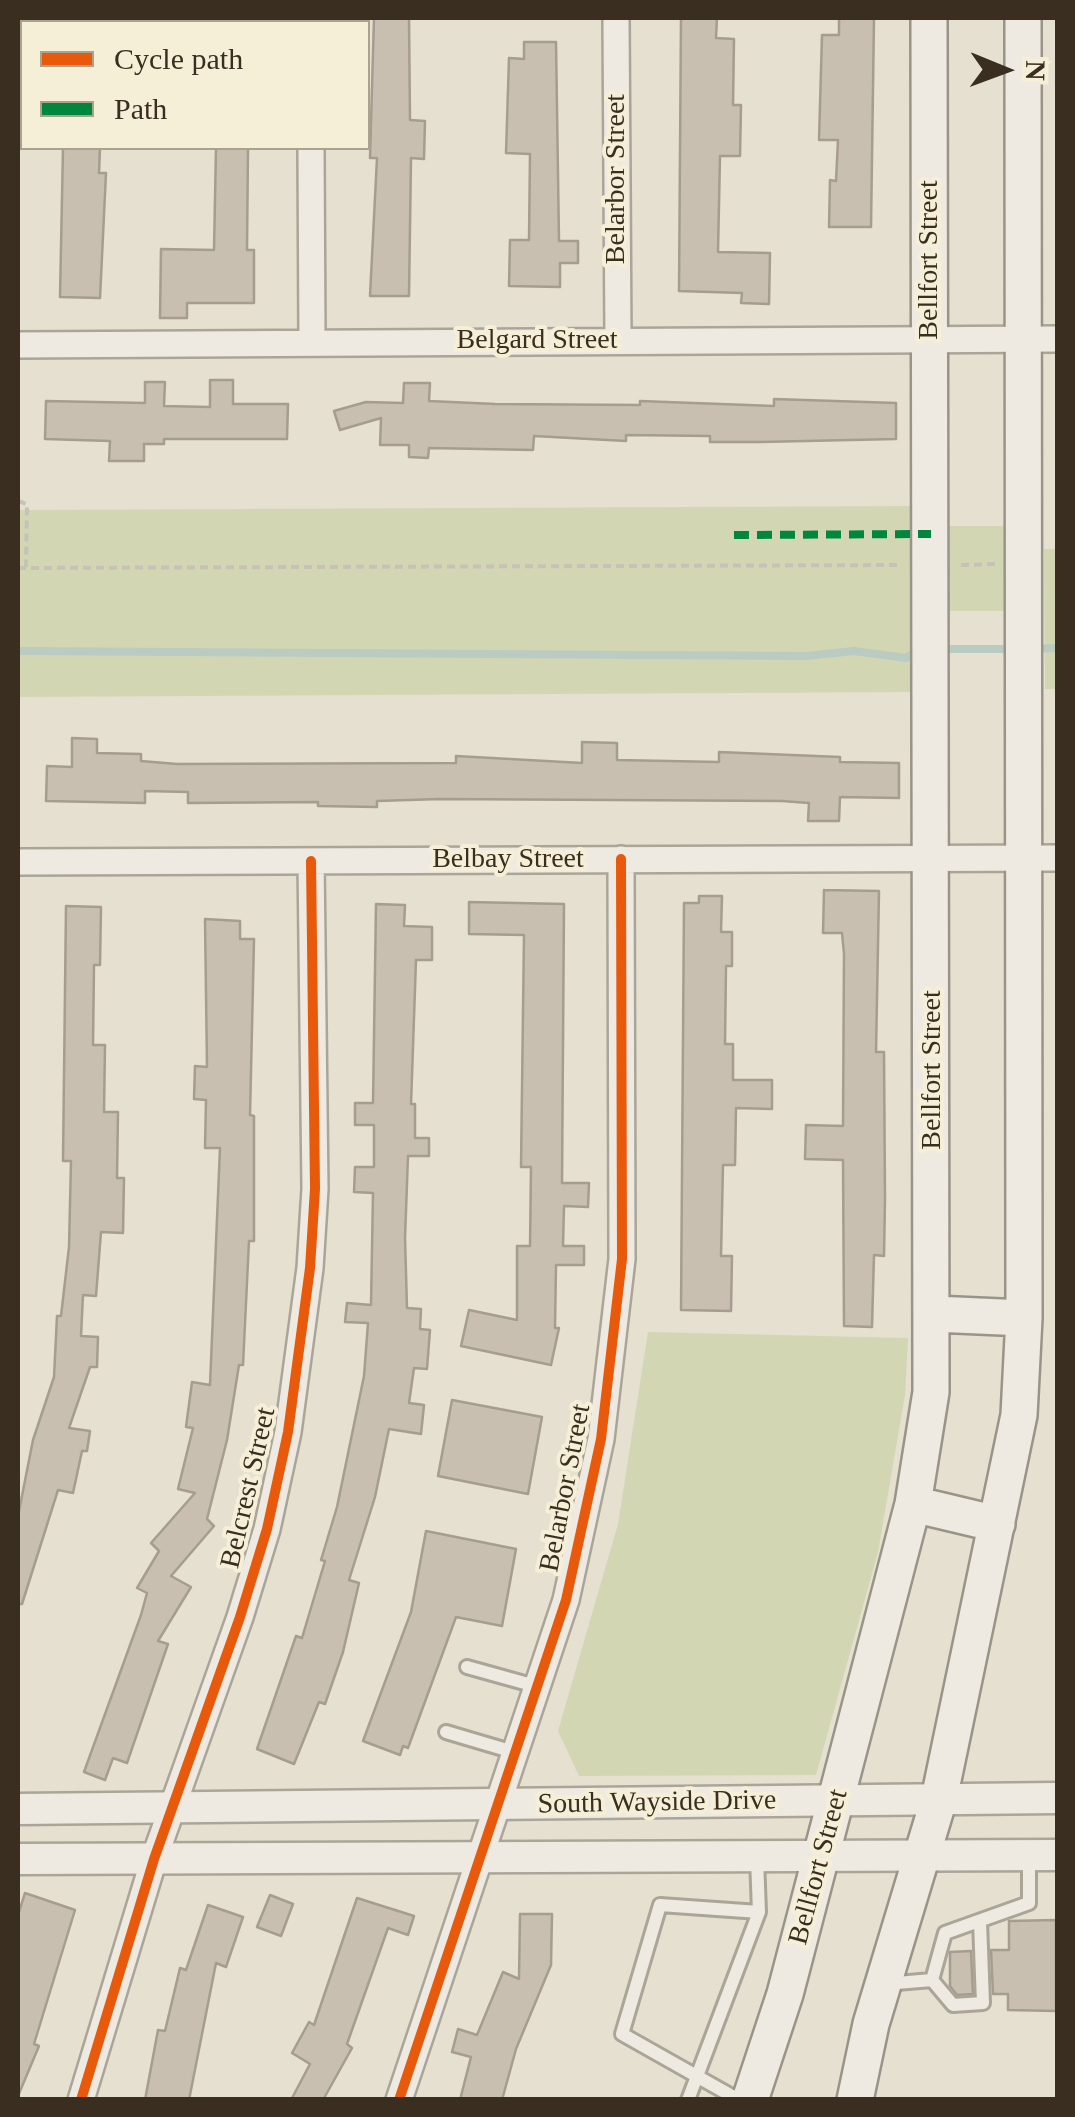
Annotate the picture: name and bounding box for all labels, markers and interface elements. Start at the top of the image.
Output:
legend [20,20,370,150]
north arrow [955,20,1055,120]
text: Cycle path [114,42,243,75]
text: N [1020,60,1051,81]
text: Path [114,92,167,125]
street label: Belarbor Street [600,94,634,264]
street label: Bellfort Street [913,180,947,340]
street label: Belgard Street [457,324,617,358]
street label: Belbay Street [432,843,584,877]
street label: Bellfort Street [916,990,950,1150]
street label: Belarbor Street [533,1401,599,1575]
street label: Belcrest Street [214,1404,284,1572]
street label: South Wayside Drive [537,1784,777,1822]
street label: Bellfort Street [782,1786,856,1948]

